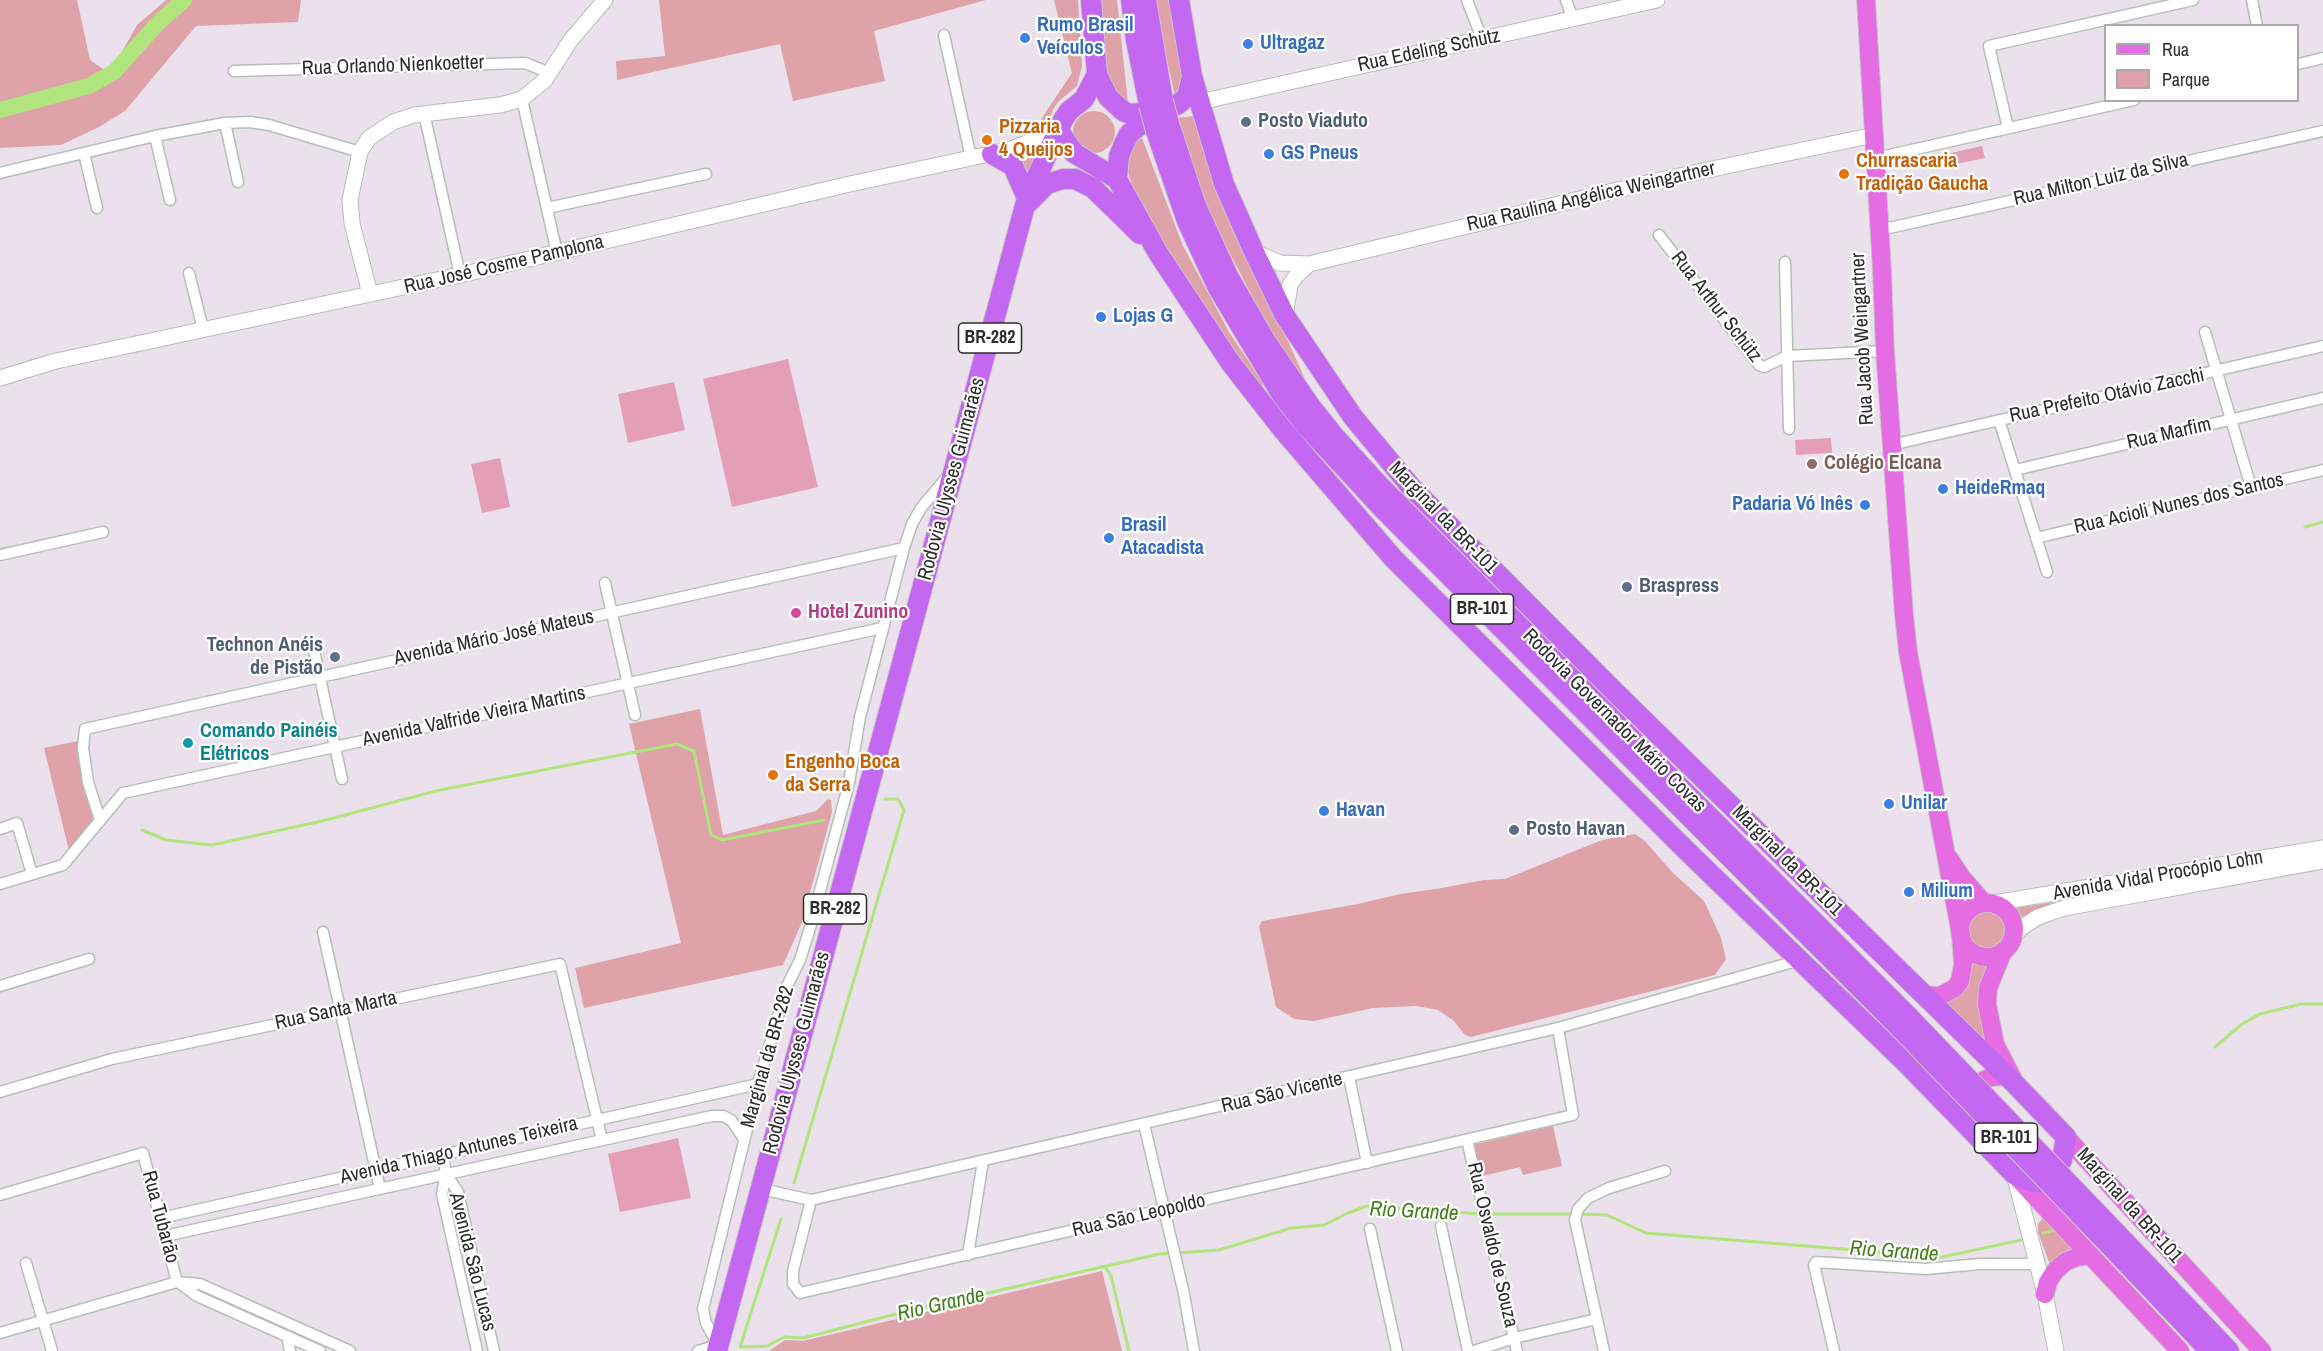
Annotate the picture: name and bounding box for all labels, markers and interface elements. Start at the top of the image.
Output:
place label: Rumo Brasil Veículos [1037,14,1134,61]
street label: Rua Edeling Schütz [1356,24,1502,78]
legend [2104,24,2299,102]
marker: Rumo Brasil Veículos [1018,31,1032,45]
place label: Ultragaz [1260,32,1325,56]
marker: Ultragaz [1241,37,1255,51]
text: Rua [2162,37,2189,62]
street label: Rua Orlando Nienkoetter [301,51,485,81]
text: Parque [2162,67,2210,92]
place label: Posto Viaduto [1258,110,1368,134]
marker: Posto Viaduto [1239,115,1253,129]
place label: Pizzaria 4 Queijos [999,116,1073,163]
marker: Pizzaria 4 Queijos [980,133,994,147]
place label: GS Pneus [1281,142,1358,166]
marker: GS Pneus [1262,147,1276,161]
street label: Rua Milton Luiz da Silva [2011,148,2191,212]
place label: Churrascaria Tradição Gaucha [1856,150,1988,197]
street label: Rua Raulina Angélica Weingartner [1465,157,1717,237]
marker: Churrascaria Tradição Gaucha [1837,167,1851,181]
street label: Rua José Cosme Pamplona [402,230,606,300]
street label: Rua Arthur Schütz [1665,247,1767,367]
street label: Rua Jacob Weingartner [1846,252,1880,426]
place label: Lojas G [1113,305,1173,329]
marker: Lojas G [1094,310,1108,324]
road number: BR-282 [958,323,1022,353]
street label: Rua Prefeito Otávio Zacchi [2007,364,2207,428]
street label: Rodovia Ulysses Guimarães [913,375,991,583]
street label: Rua Marfim [2125,413,2213,455]
place label: Colégio Elcana [1824,452,1942,476]
street label: Marginal da BR-101 [1383,457,1503,579]
marker: Colégio Elcana [1805,457,1819,471]
street label: Rua Acioli Nunes dos Santos [2072,468,2286,540]
place label: HeideRmaq [1955,477,2045,501]
marker: HeideRmaq [1936,482,1950,496]
place label: Padaria Vó Inês [1732,493,1853,517]
marker: Padaria Vó Inês [1858,498,1872,512]
place label: Brasil Atacadista [1121,514,1204,561]
marker: Brasil Atacadista [1102,531,1116,545]
place label: Braspress [1639,575,1719,599]
marker: Braspress [1620,580,1634,594]
road number: BR-101 [1450,594,1514,624]
place label: Hotel Zunino [808,601,908,625]
street label: Avenida Mário José Mateus [392,605,596,671]
marker: Hotel Zunino [789,606,803,620]
street label: Rodovia Governador Mário Covas [1517,624,1711,818]
place label: Technon Anéis de Pistão [207,634,323,681]
marker: Technon Anéis de Pistão [328,650,342,664]
street label: Avenida Valfride Vieira Martins [360,682,588,752]
place label: Comando Painéis Elétricos [200,720,338,767]
marker: Comando Painéis Elétricos [181,736,195,750]
place label: Engenho Boca da Serra [785,751,900,798]
marker: Engenho Boca da Serra [766,768,780,782]
place label: Unilar [1901,792,1947,816]
marker: Unilar [1882,797,1896,811]
place label: Havan [1336,799,1385,823]
street label: Marginal da BR-101 [1727,801,1847,921]
marker: Havan [1317,804,1331,818]
place label: Posto Havan [1526,818,1625,842]
marker: Posto Havan [1507,823,1521,837]
street label: Avenida Vidal Procópio Lohn [2051,846,2265,906]
place label: Milium [1921,880,1973,904]
marker: Milium [1902,885,1916,899]
road number: BR-282 [804,894,866,924]
street label: Rodovia Ulysses Guimarães [758,949,836,1157]
street label: Marginal da BR-282 [736,983,800,1131]
street label: Rua Santa Marta [273,986,399,1036]
street label: Rua São Vicente [1219,1067,1345,1119]
street label: Avenida Thiago Antunes Teixeira [338,1112,580,1190]
road number: BR-101 [1974,1123,2038,1153]
street label: Marginal da BR-101 [2071,1143,2187,1269]
street label: Rua Osvaldo de Souza [1461,1160,1523,1330]
street label: Rua Tubarão [136,1168,184,1266]
street label: Rua São Leopoldo [1070,1189,1208,1243]
street label: Avenida São Lucas [443,1190,501,1334]
water label: Rio Grande [1369,1197,1459,1227]
water label: Rio Grande [1849,1236,1939,1268]
water label: Rio Grande [895,1283,987,1327]

